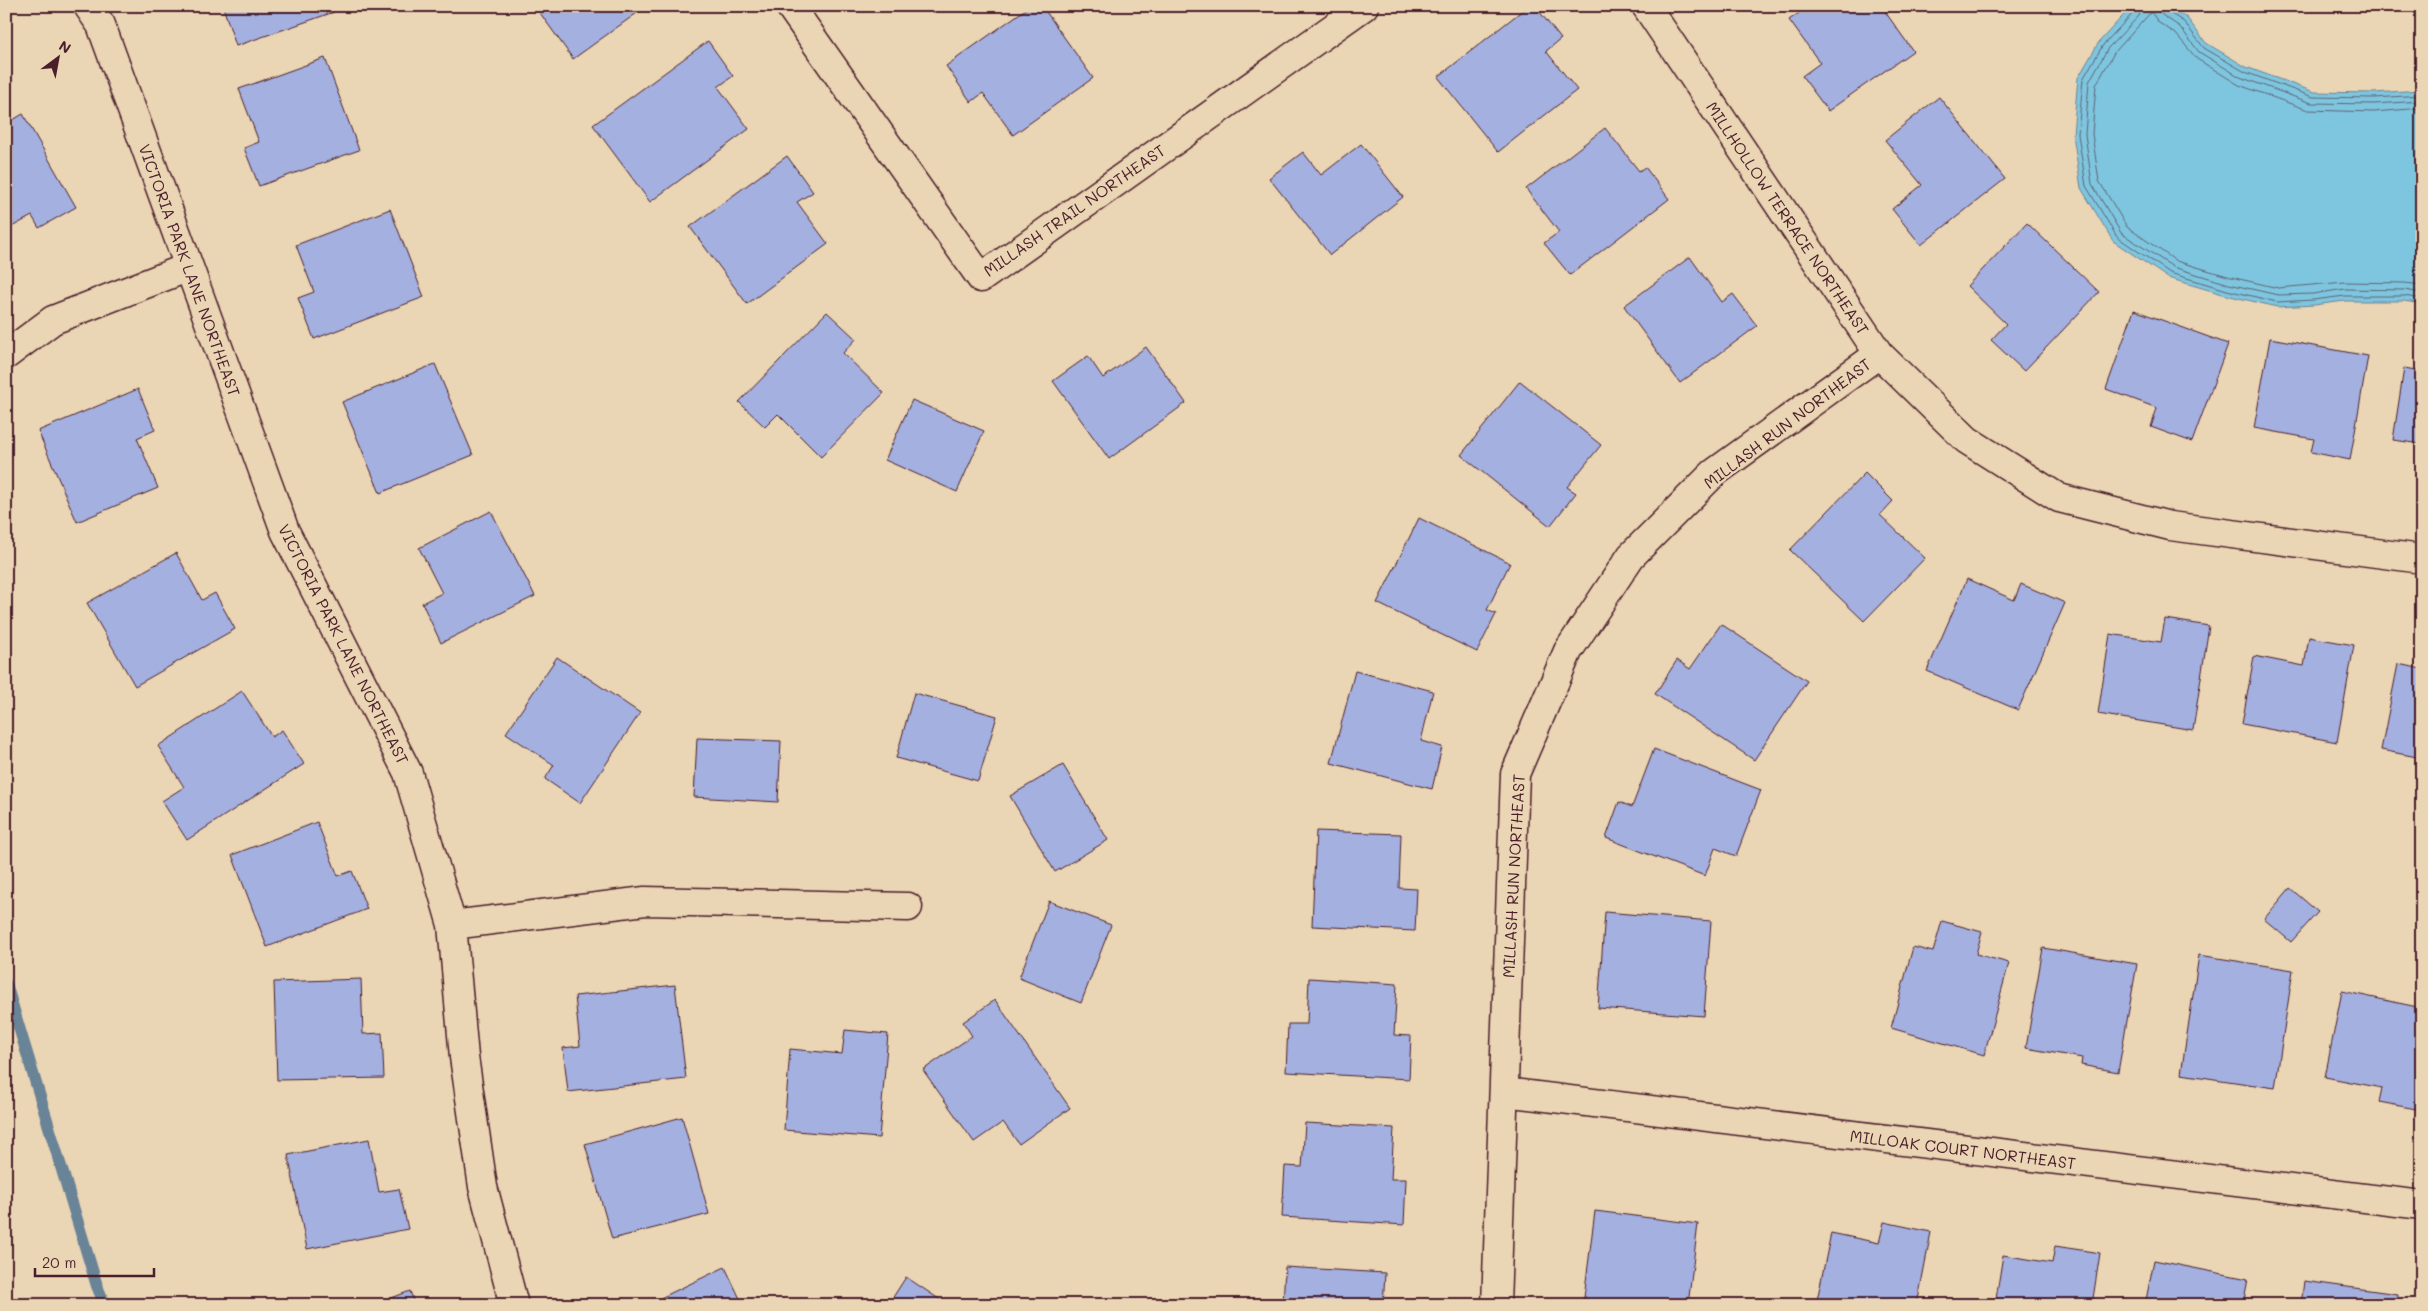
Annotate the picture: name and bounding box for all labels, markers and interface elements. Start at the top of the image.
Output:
north arrow [32,32,82,82]
text: N [56,36,75,57]
street label: MILLHOLLOW TERRACE NORTHEAST [1702,97,1874,339]
street label: MILLASH TRAIL NORTHEAST [979,139,1169,281]
street label: VICTORIA PARK LANE NORTHEAST [134,141,246,399]
street label: MILLASH RUN NORTHEAST [1699,353,1875,493]
street label: VICTORIA PARK LANE NORTHEAST [274,520,414,768]
street label: MILLASH RUN NORTHEAST [1497,773,1529,979]
street label: MILLOAK COURT NORTHEAST [1849,1125,2077,1173]
scale bar [35,1246,154,1278]
text: 20 m [42,1252,76,1272]

